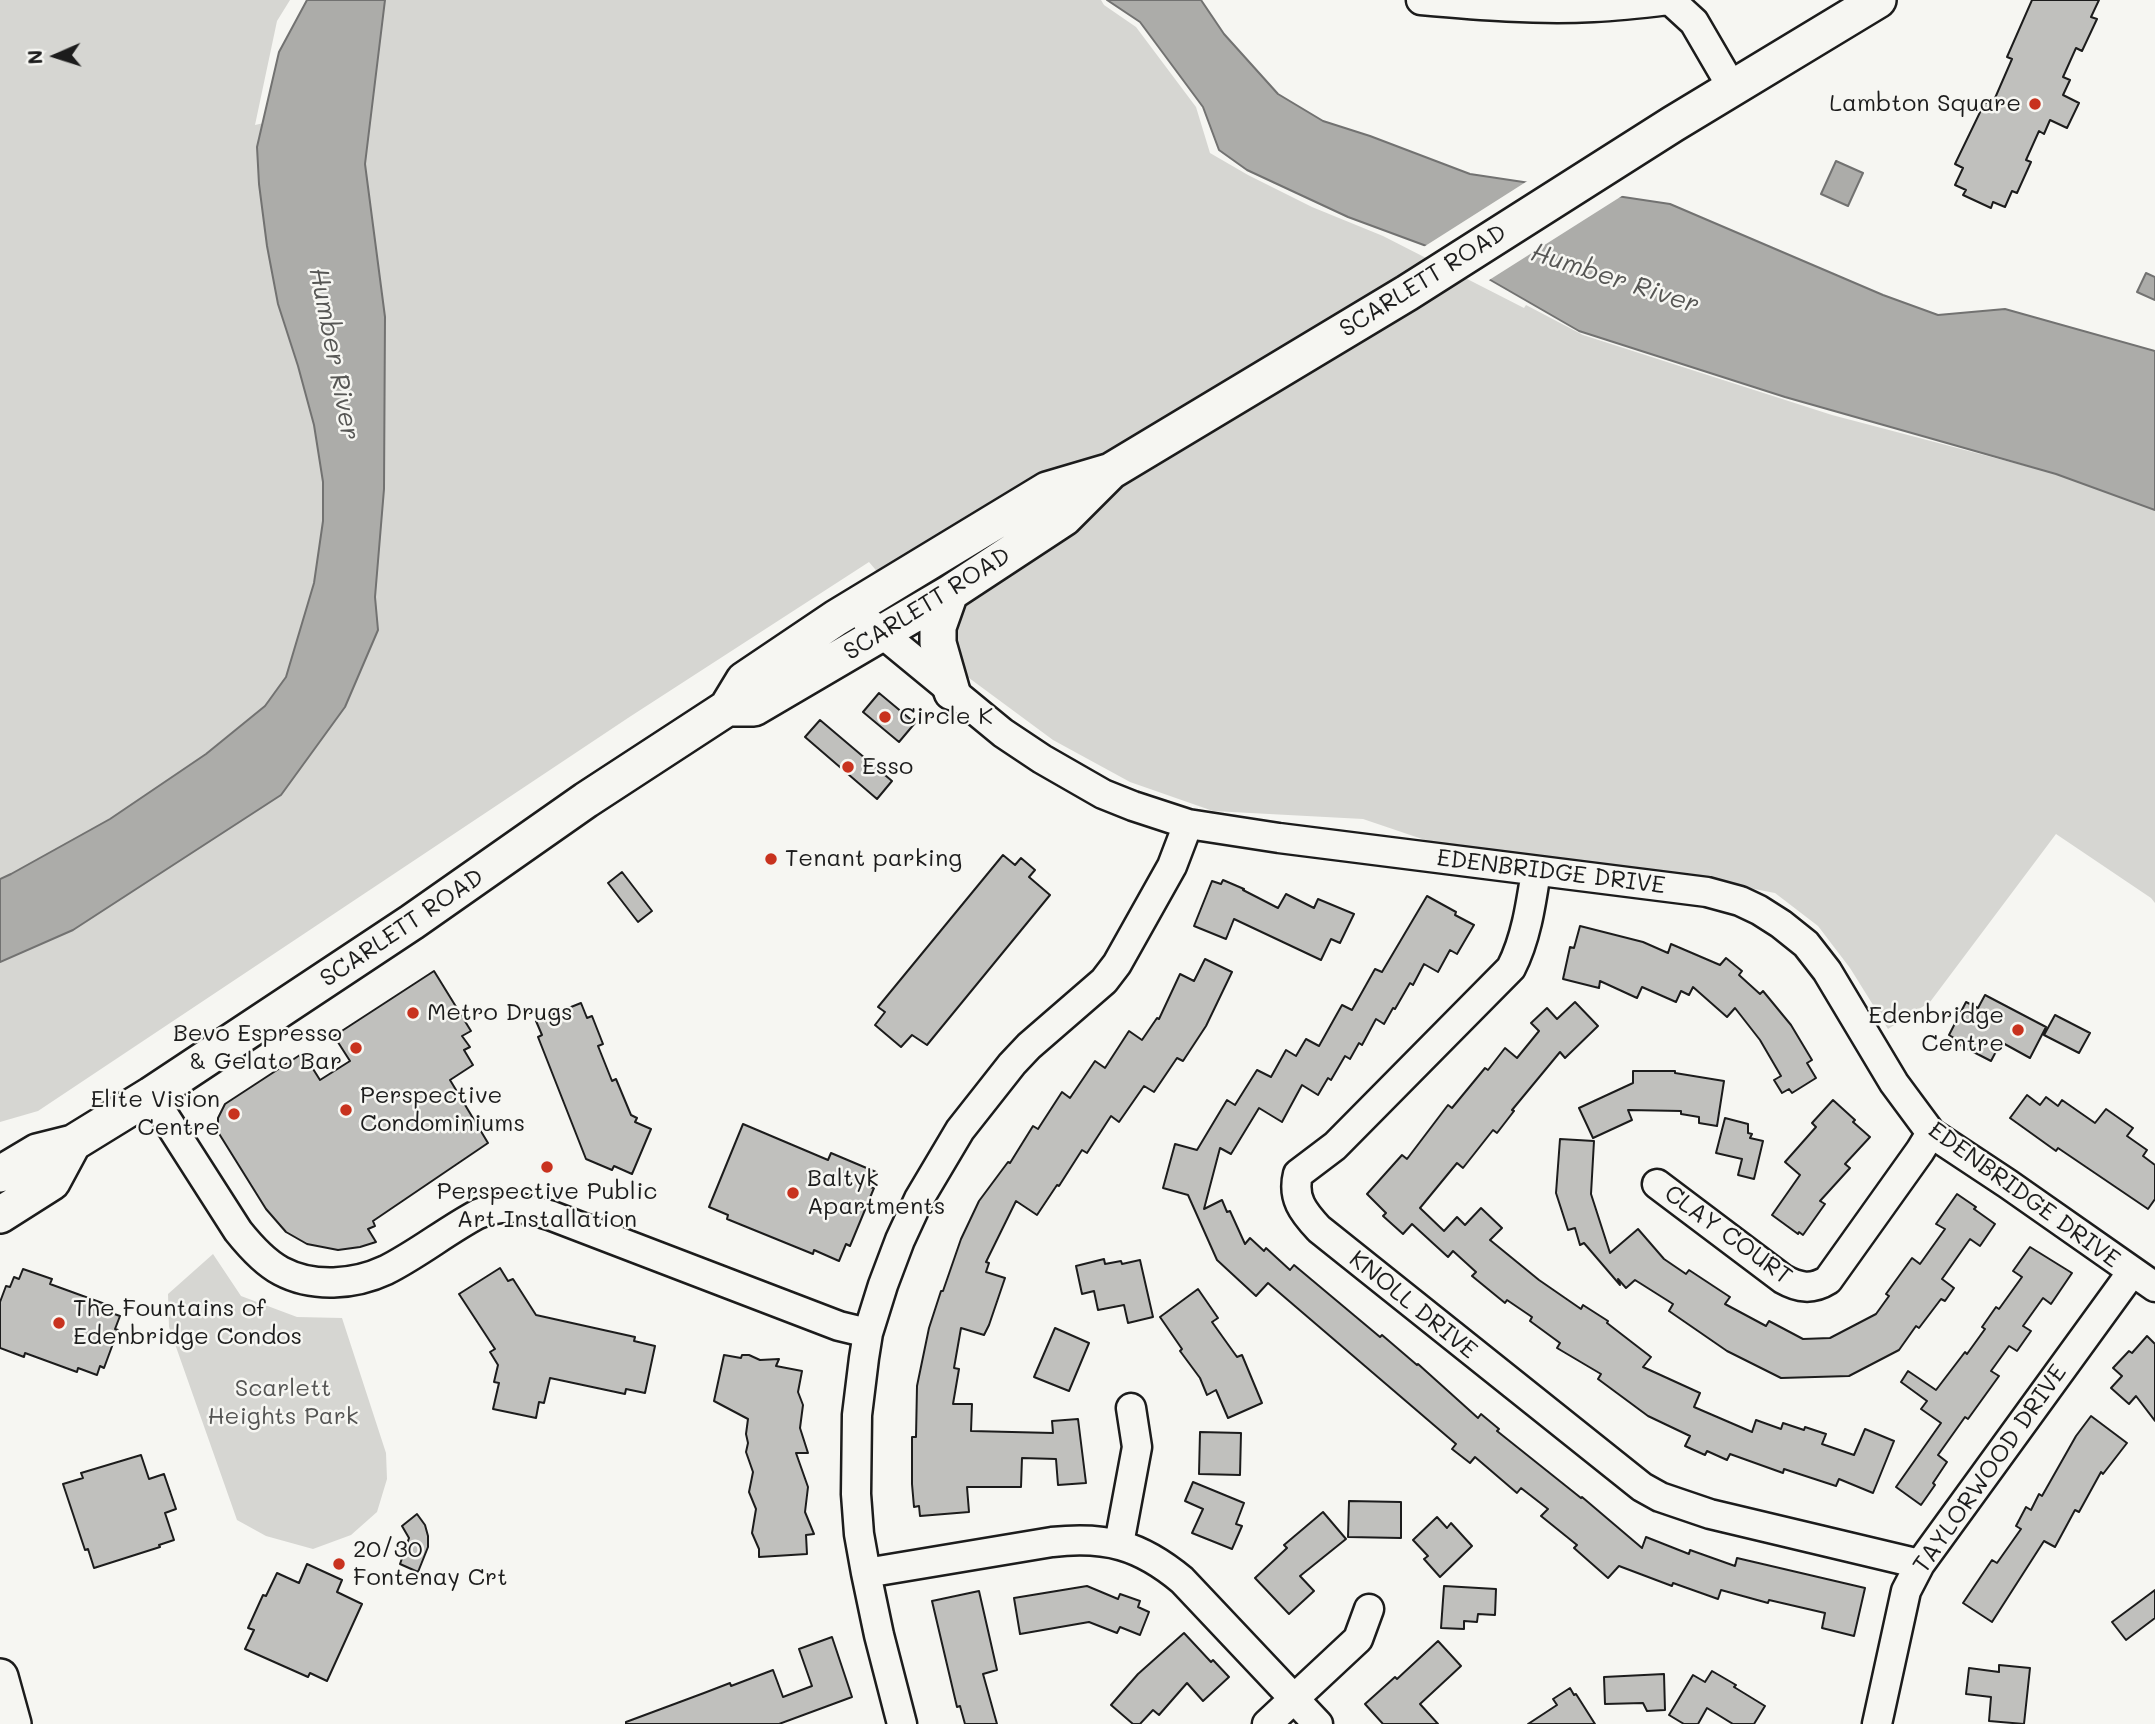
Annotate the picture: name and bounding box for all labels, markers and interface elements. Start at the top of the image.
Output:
north arrow [21,21,91,91]
text: N [22,49,47,65]
place label: Lambton Square [1829,90,2021,118]
marker: Lambton Square [2027,96,2043,112]
street label: SCARLETT ROAD [1334,218,1512,344]
water label: Humber River [1527,237,1703,321]
water label: Humber River [302,265,366,443]
street label: SCARLETT ROAD [838,541,1016,667]
place label: Circle K [899,703,993,731]
marker: Circle K [877,709,893,725]
place label: Esso [862,753,913,781]
marker: Esso [840,759,856,775]
street label: EDENBRIDGE DRIVE [1435,844,1667,900]
place label: Tenant parking [785,845,962,873]
marker: Tenant parking [763,851,779,867]
street label: SCARLETT ROAD [315,863,489,993]
place label: Metro Drugs [427,999,573,1027]
place label: Edenbridge Centre [1868,1002,2004,1058]
marker: Metro Drugs [405,1005,421,1021]
place label: Bevo Espresso & Gelato Bar [173,1020,342,1076]
marker: Edenbridge Centre [2010,1022,2026,1038]
marker: Bevo Espresso & Gelato Bar [348,1040,364,1056]
place label: Perspective Condominiums [360,1082,525,1138]
place label: Elite Vision Centre [90,1086,220,1142]
marker: Perspective Condominiums [338,1102,354,1118]
marker: Elite Vision Centre [226,1106,242,1122]
street label: EDENBRIDGE DRIVE [1923,1116,2125,1274]
marker: Perspective Public Art Installation [539,1159,555,1175]
place label: Baltyk Apartments [807,1165,945,1221]
place label: Perspective Public Art Installation [437,1178,657,1234]
street label: CLAY COURT [1659,1179,1797,1291]
marker: Baltyk Apartments [785,1185,801,1201]
street label: KNOLL DRIVE [1343,1245,1483,1365]
place label: The Fountains of Edenbridge Condos [73,1295,302,1351]
marker: The Fountains of Edenbridge Condos [51,1315,67,1331]
street label: TAYLORWOOD DRIVE [1907,1359,2073,1579]
park label: Scarlett Heights Park [207,1375,359,1431]
place label: 20/30 Fontenay Crt [353,1536,508,1592]
marker: 20/30 Fontenay Crt [331,1556,347,1572]

